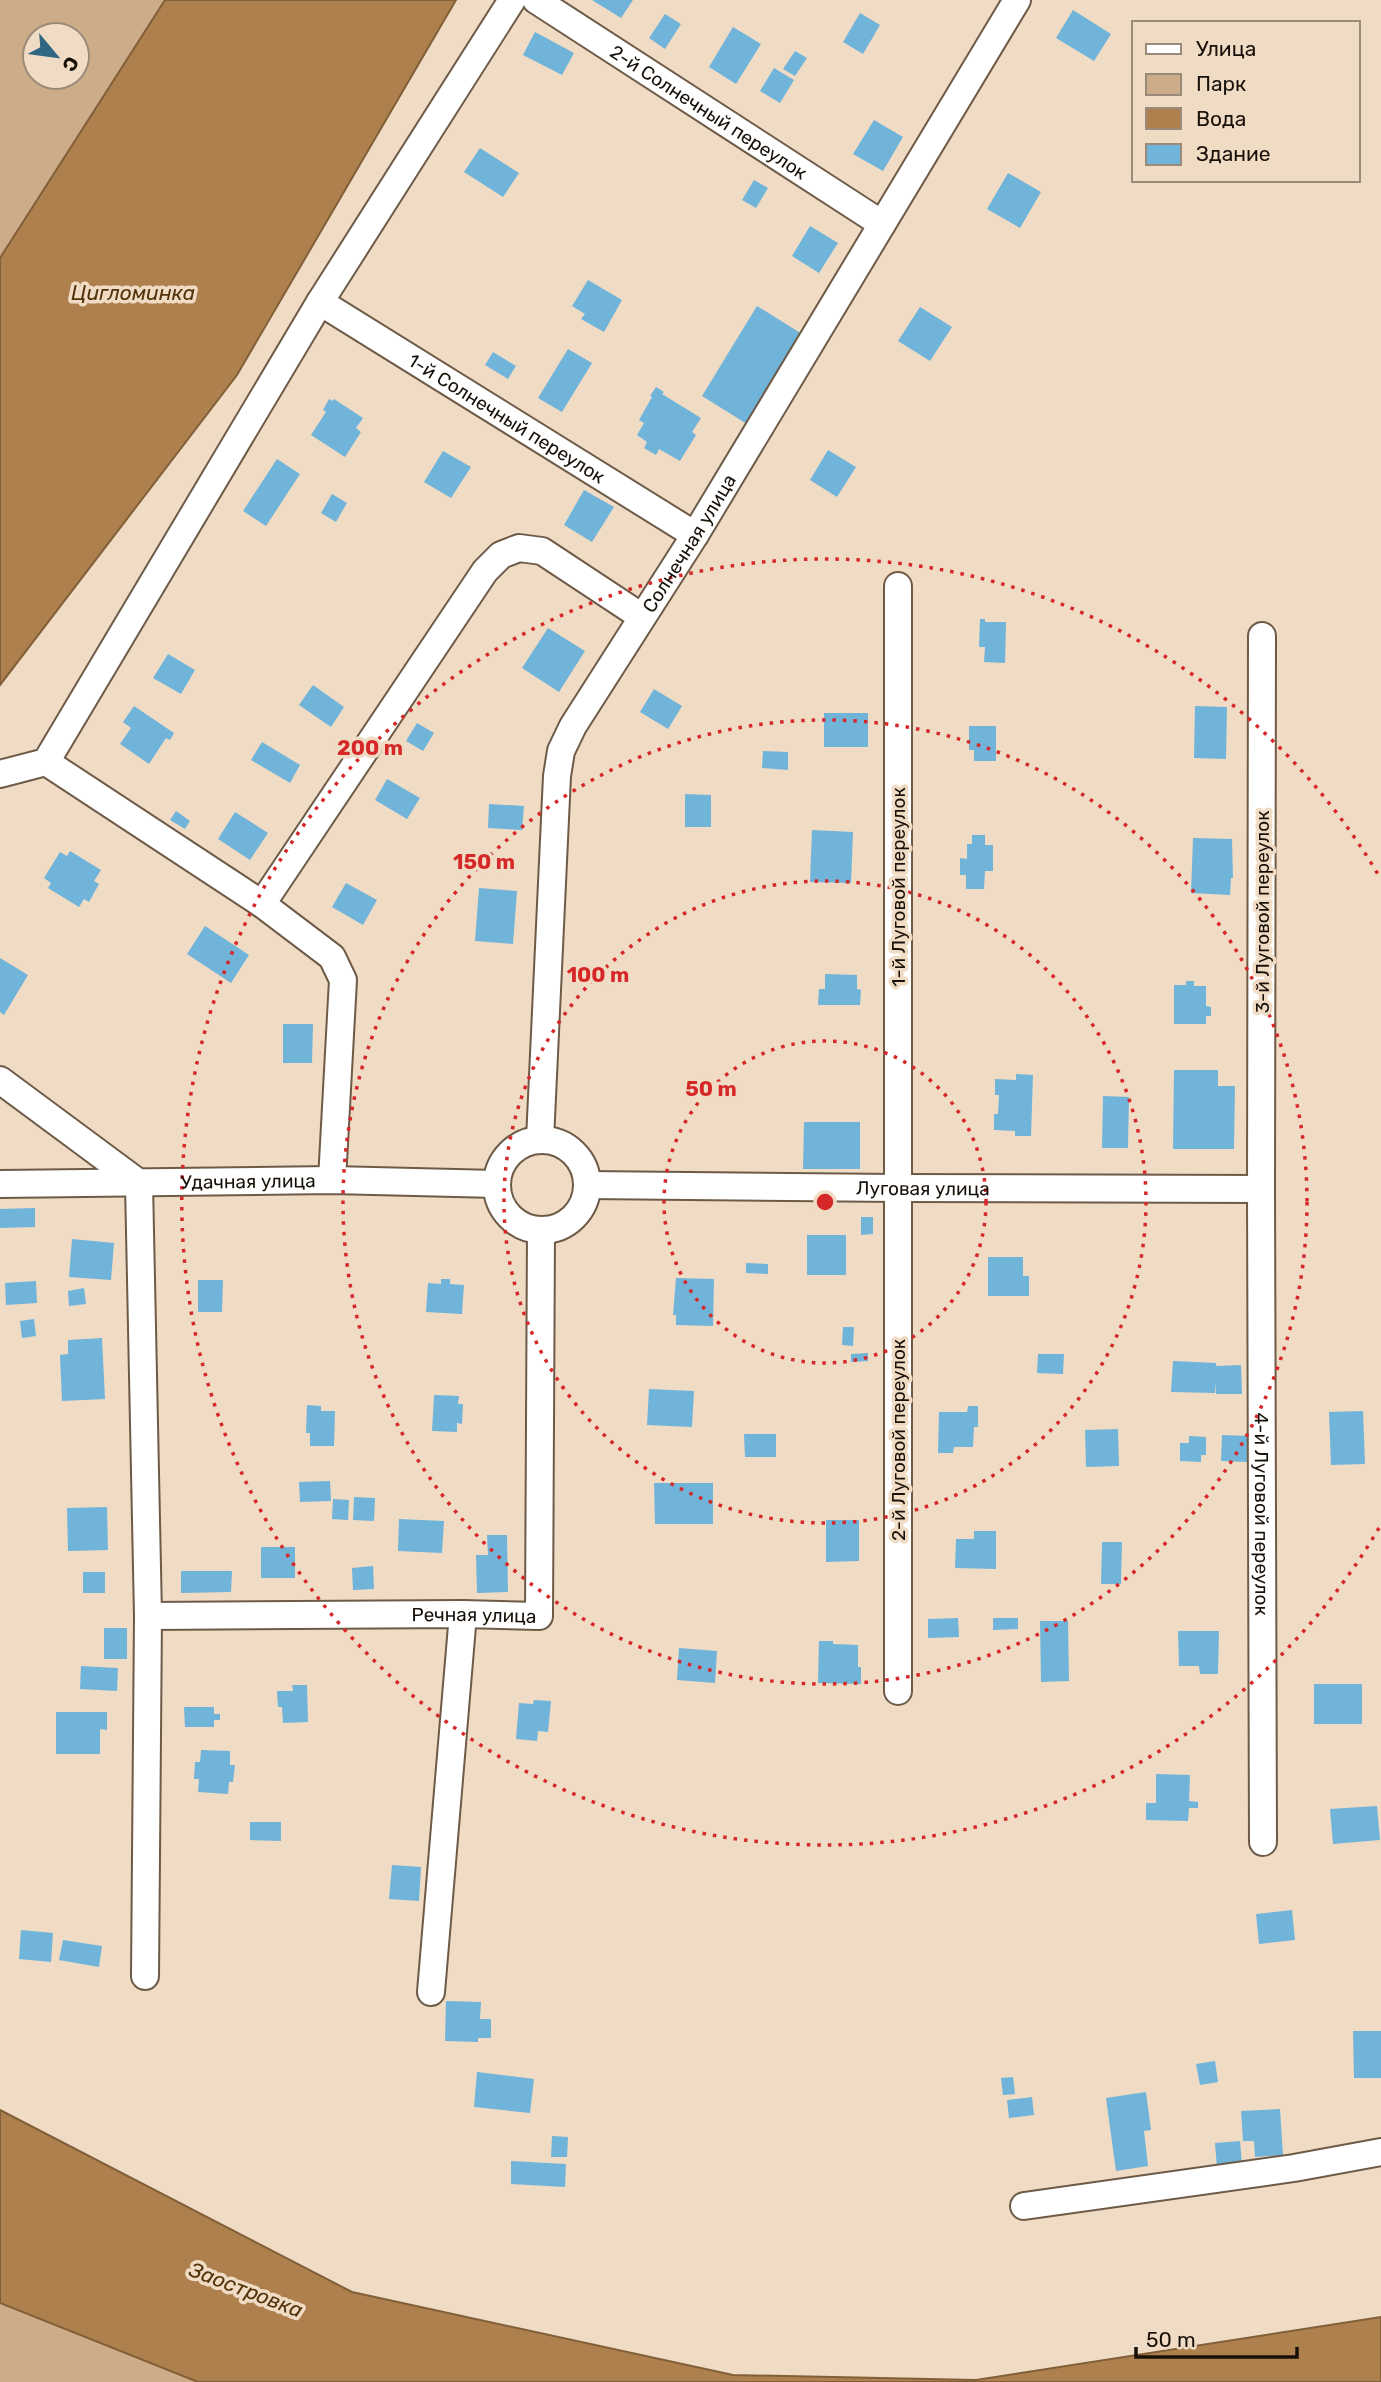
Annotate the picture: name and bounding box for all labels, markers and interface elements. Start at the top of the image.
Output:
north arrow [21,21,91,91]
legend [1132,21,1360,182]
text: Улица [1196,36,1256,61]
street label: 2-й Солнечный переулок [606,40,811,185]
text: С [57,53,84,75]
text: Парк [1196,71,1246,96]
text: Вода [1196,106,1246,131]
text: Здание [1196,141,1271,166]
water label: Цигломинка [71,280,195,305]
street label: 1-й Солнечный переулок [404,349,609,488]
street label: Солнечная улица [638,470,741,617]
text: 200 m [337,735,403,760]
street label: 1-й Луговой переулок [887,787,910,987]
street label: 3-й Луговой переулок [1251,811,1274,1013]
text: 150 m [453,849,515,874]
text: 100 m [567,962,629,987]
text: 50 m [685,1076,737,1101]
street label: Удачная улица [180,1169,316,1194]
street label: Луговая улица [856,1177,990,1200]
centre of rings [813,1190,837,1214]
street label: 2-й Луговой переулок [887,1339,910,1541]
street label: 4-й Луговой переулок [1250,1412,1273,1616]
street label: Речная улица [411,1603,537,1628]
water label: Заостровка [185,2256,306,2323]
scale bar [1136,2316,1297,2360]
text: 50 m [1146,2327,1196,2352]

